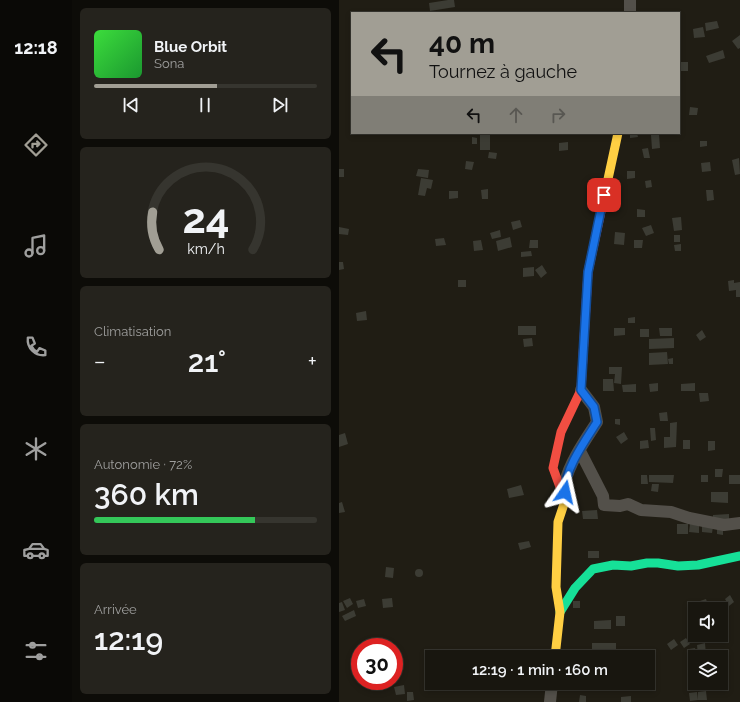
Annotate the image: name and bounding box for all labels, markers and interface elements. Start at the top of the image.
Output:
text: 40 m [429,27,495,60]
icon: left [363,28,415,80]
text: 12:18 [14,37,58,58]
text: Blue Orbit [154,38,227,56]
text: Sona [154,56,184,71]
text: Tournez à gauche [429,61,577,82]
icon: previous [120,94,142,116]
icon: pause [194,94,216,116]
icon: next [269,94,291,116]
icon: left [463,104,485,126]
icon: ahead [505,104,527,126]
icon: right [547,104,569,126]
icon: directions [22,131,50,159]
pin [587,178,621,212]
icon: arrive [593,184,615,206]
text: 24 [182,194,229,243]
icon: music [22,232,50,260]
text: km/h [187,241,224,257]
text: Climatisation [94,324,171,339]
icon: phone [22,333,50,361]
text: 21° [188,344,226,379]
text: − [94,348,106,374]
text: + [308,348,317,374]
icon: climate [22,435,50,463]
text: Autonomie · 72% [94,457,192,472]
position arrow [544,471,586,513]
text: 360 km [94,477,199,512]
icon: car [22,536,50,564]
text: Arrivée [94,602,137,617]
map controls [688,602,728,690]
button: sound [688,602,728,642]
text: 12:19 [94,622,163,657]
icon: filters [22,637,50,665]
speed limit sign: 30 [351,638,403,690]
button: layers [688,650,728,690]
text: 12:19 · 1 min · 160 m [472,661,608,679]

